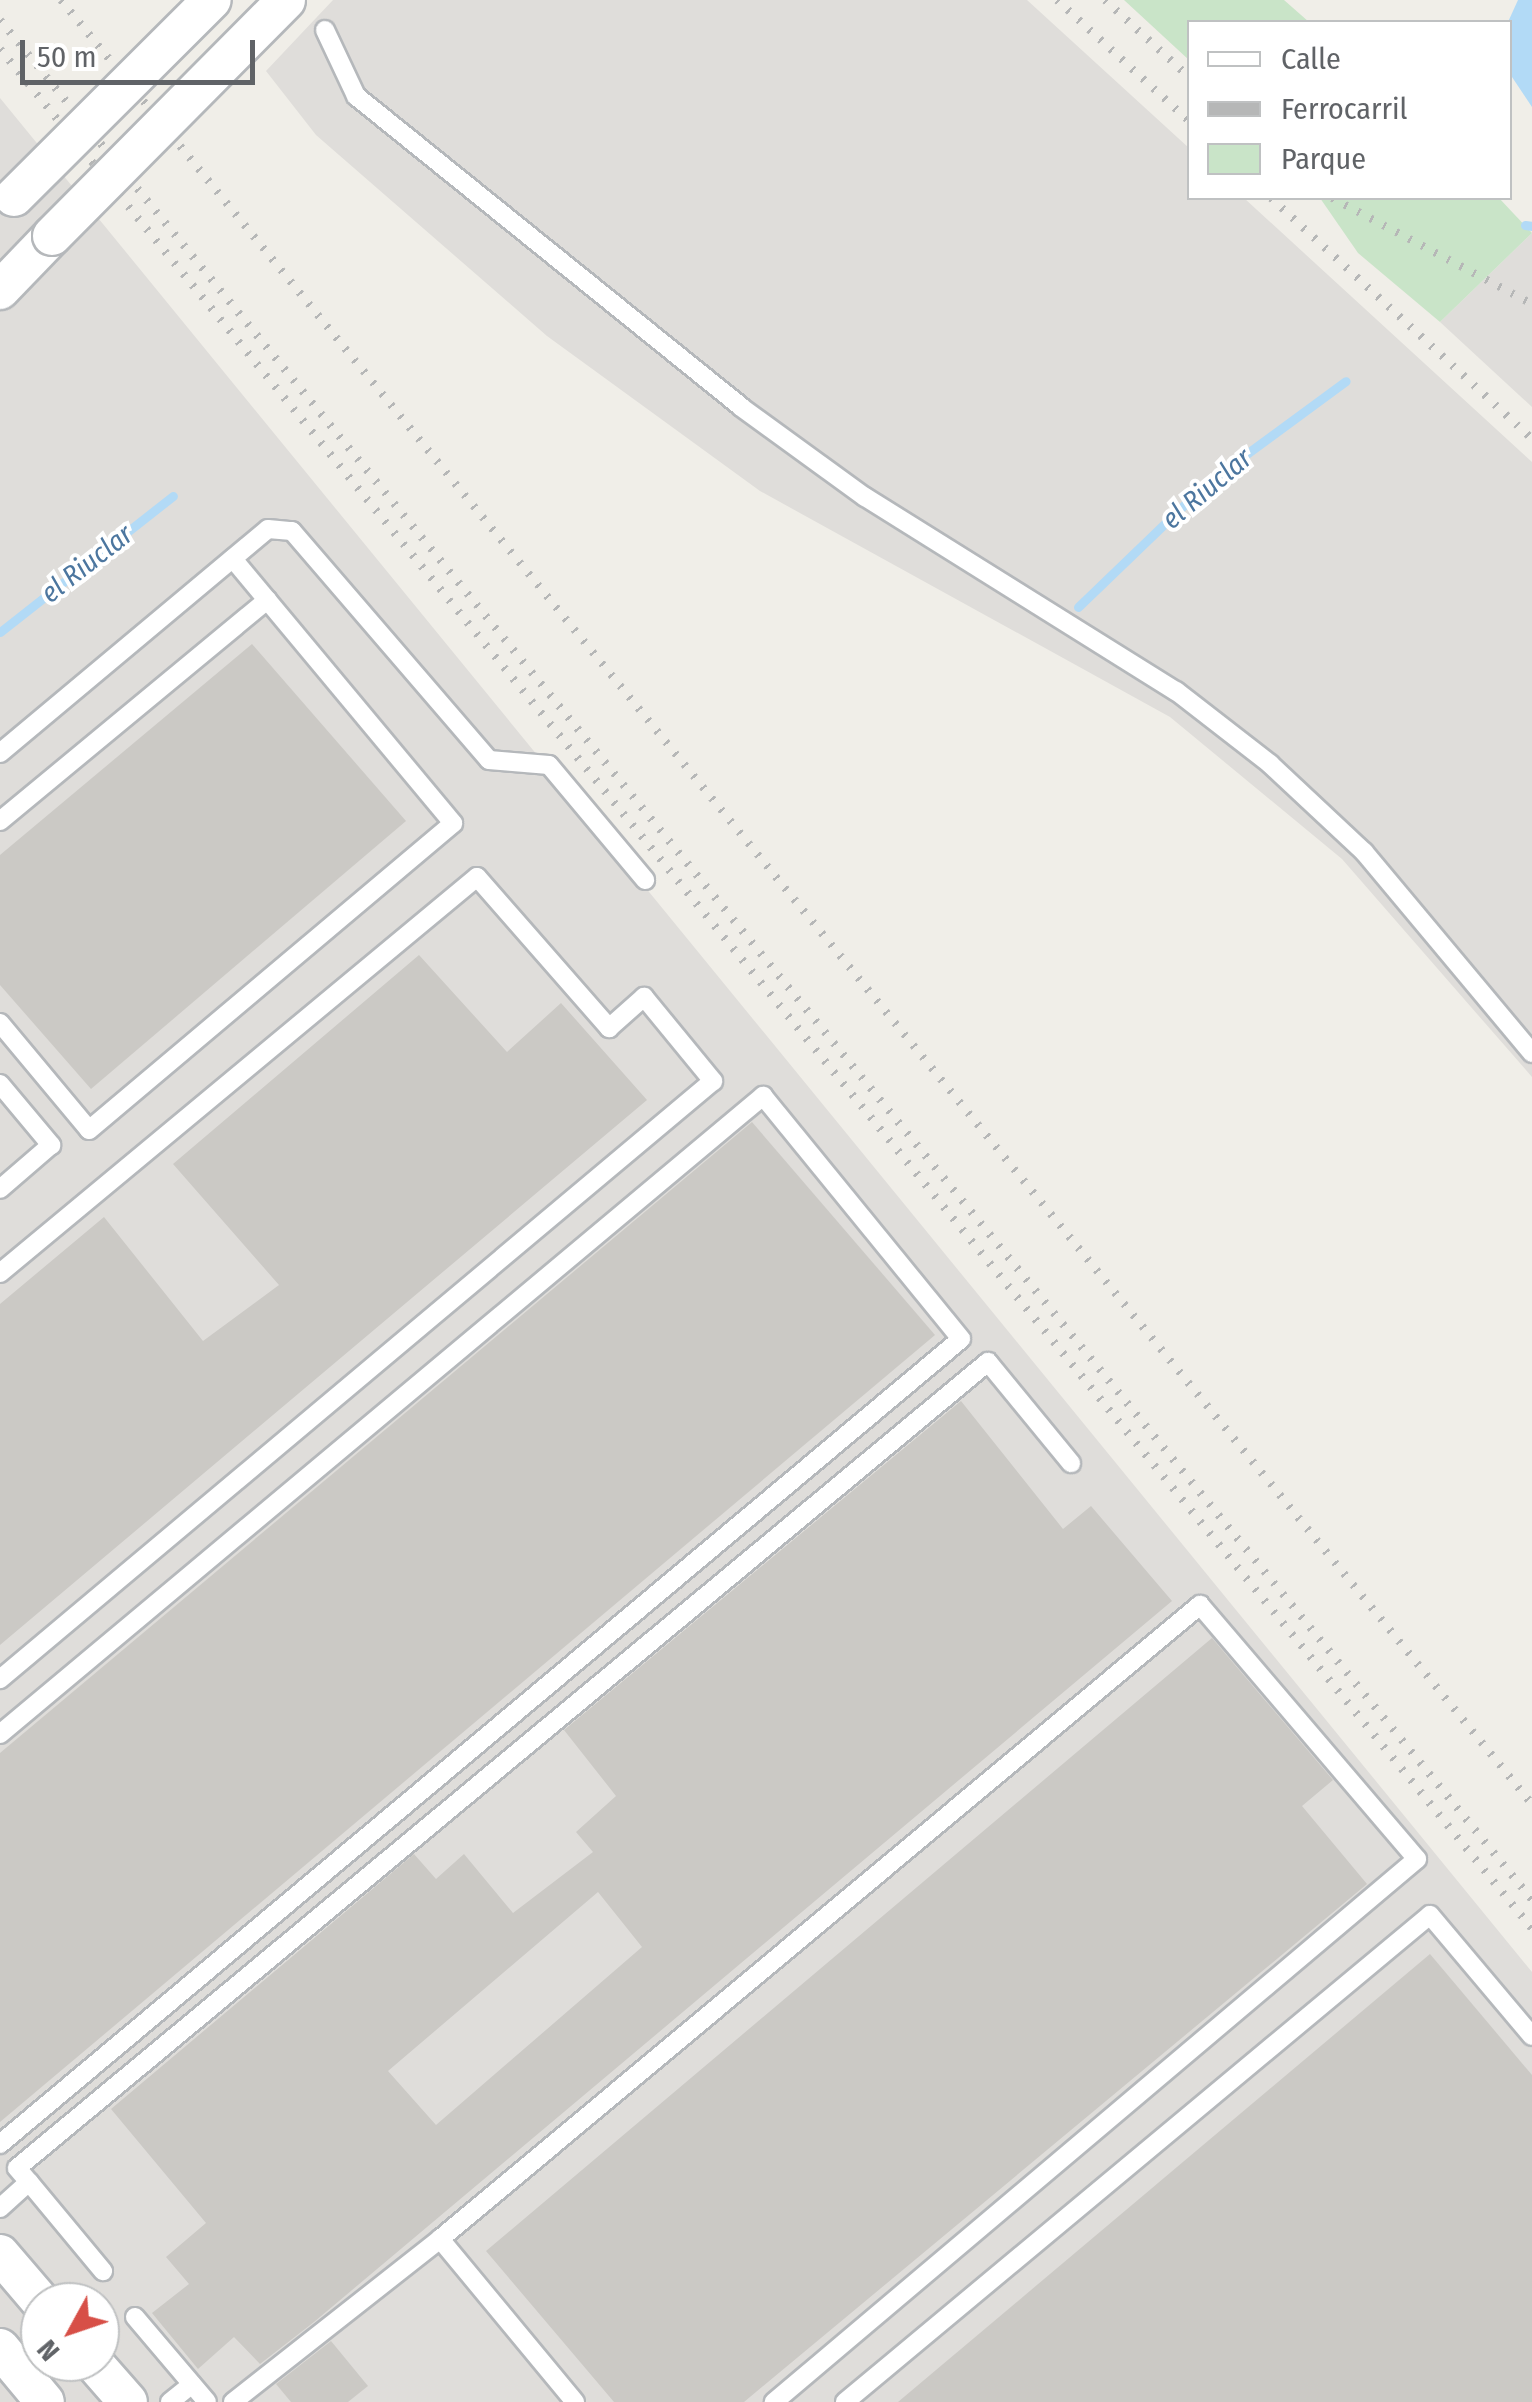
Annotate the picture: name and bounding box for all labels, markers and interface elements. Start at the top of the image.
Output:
scale bar [25,20,260,82]
legend [1187,20,1512,200]
text: 50 m [37,39,97,75]
text: Calle [1281,41,1341,77]
text: Ferrocarril [1281,91,1407,127]
text: Parque [1281,141,1366,177]
water label: el Riuclar [1155,442,1259,536]
water label: el Riuclar [34,518,140,610]
north arrow [20,2282,120,2382]
text: N [30,2333,66,2367]

